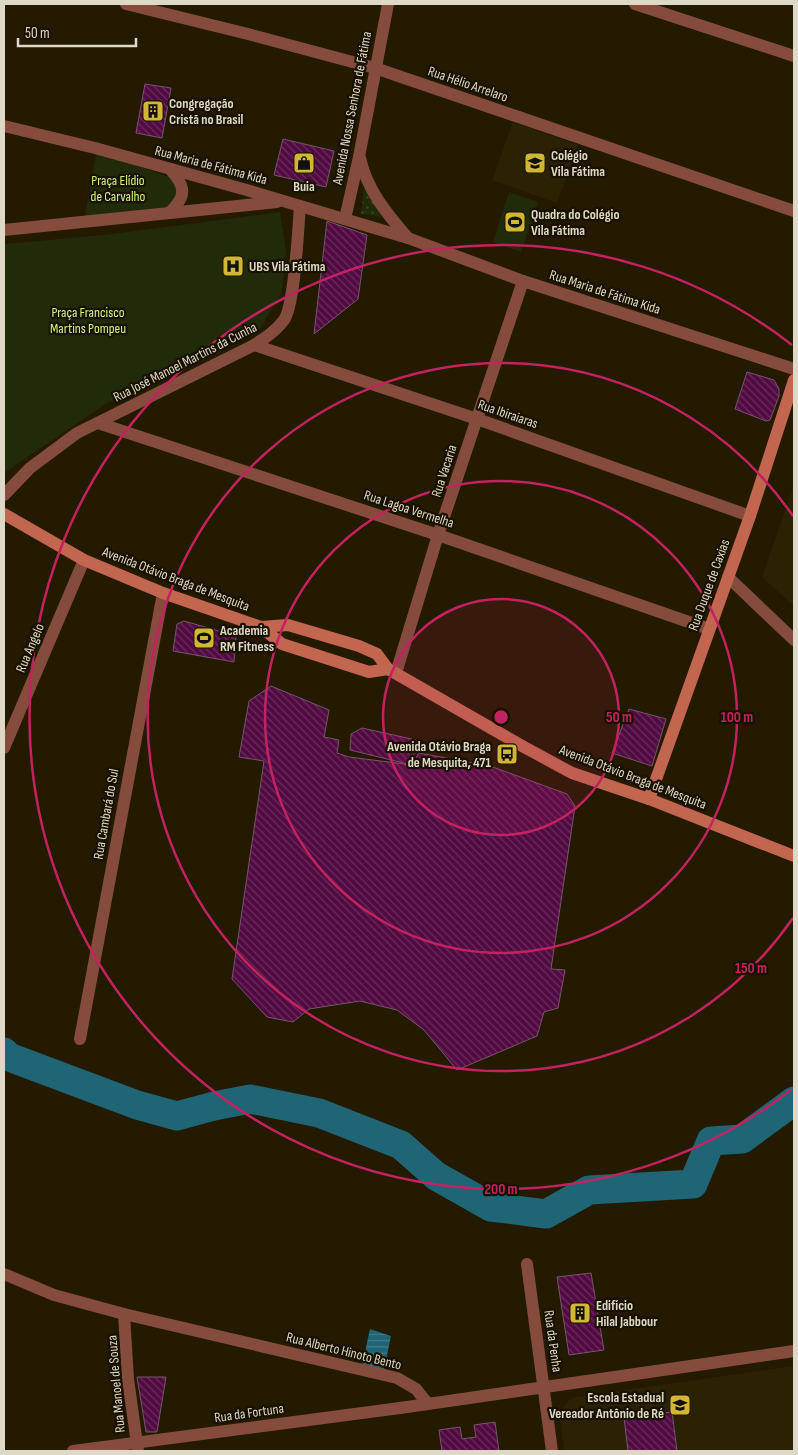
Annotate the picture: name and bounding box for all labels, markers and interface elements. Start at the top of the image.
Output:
scale bar [18,15,135,47]
text: 50 m [25,24,50,43]
street label: Avenida Nossa Senhora de Fátima [329,30,375,187]
street label: Rua Hélio Arrelaro [426,62,510,106]
place label: Congregação Cristã no Brasil [169,95,243,128]
building icon: Congregação Cristã no Brasil [141,99,165,123]
street label: Rua Maria de Fátima Kida [153,142,269,188]
place label: Colégio Vila Fátima [551,147,605,180]
shop icon: Buia [292,151,316,175]
school or university icon: Colégio Vila Fátima [523,151,547,175]
park label: Praça Elídio de Carvalho [91,172,146,205]
place label: Buia [293,178,315,195]
place label: Quadra do Colégio Vila Fátima [531,206,620,239]
sports icon: Quadra do Colégio Vila Fátima [503,210,527,234]
hospital icon: UBS Vila Fátima [221,254,245,278]
place label: UBS Vila Fátima [249,258,326,275]
street label: Rua Maria de Fátima Kida [547,266,663,318]
park label: Praça Francisco Martins Pompeu [50,304,126,337]
street label: Rua José Manoel Martins da Cunha [110,318,260,406]
street label: Rua Ibiraiaras [476,396,540,432]
street label: Rua Vacaria [428,443,460,499]
street label: Rua Lagoa Vermelha [362,486,456,532]
street label: Rua Duque de Caxias [685,537,733,633]
street label: Avenida Otávio Braga de Mesquita [99,543,252,615]
street label: Rua Angelo [12,621,48,675]
place label: Academia RM Fitness [219,622,274,655]
sports icon: Academia RM Fitness [192,626,216,650]
centre of rings [492,708,510,726]
text: 50 m [606,708,632,727]
text: 100 m [721,708,753,727]
place label: Avenida Otávio Braga de Mesquita, 471 [386,738,492,771]
street label: Avenida Otávio Braga de Mesquita [556,741,709,813]
bus stop icon: Avenida Otávio Braga de Mesquita, 471 [495,742,519,766]
street label: Rua Cambará do Sul [90,767,122,861]
text: 150 m [735,959,767,978]
text: 200 m [484,1180,518,1199]
place label: Edifício Hilal Jabbour [596,1297,658,1330]
building icon: Edifício Hilal Jabbour [568,1301,592,1325]
street label: Rua da Penha [540,1309,566,1373]
street label: Rua Alberto Hinoto Bento [285,1328,404,1374]
street label: Rua Manoel de Souza [103,1335,129,1433]
place label: Escola Estadual Vereador Antônio de Ré [549,1389,664,1422]
school or university icon: Escola Estadual Vereador Antônio de Ré [668,1393,692,1417]
street label: Rua da Fortuna [213,1400,285,1426]

